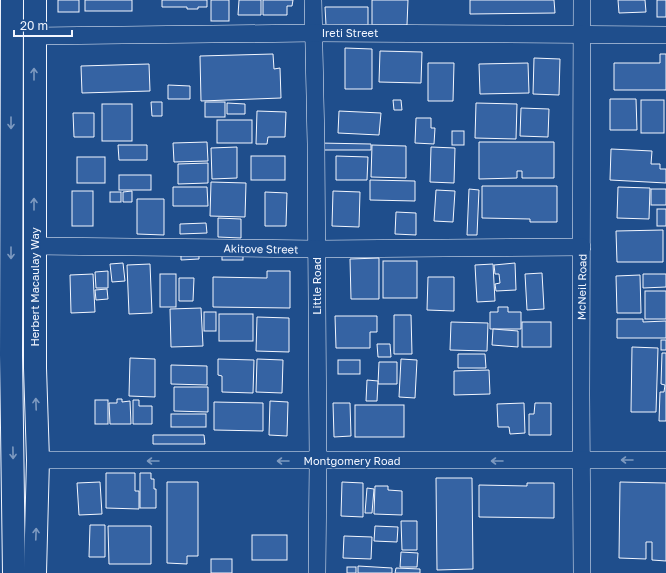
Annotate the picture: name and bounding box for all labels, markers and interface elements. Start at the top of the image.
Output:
scale bar [14,12,72,38]
text: 20 m [20,18,48,33]
street label: Ireti Street [322,26,378,39]
one-way arrow [30,68,38,81]
one-way arrow [7,116,15,129]
one-way arrow [30,198,38,211]
street label: Herbert Macaulay Way [28,227,41,347]
street label: Akitove Street [223,241,299,256]
one-way arrow [7,246,15,259]
street label: McNeil Road [574,254,589,320]
street label: Little Road [310,257,323,315]
one-way arrow [33,398,40,411]
one-way arrow [9,446,17,459]
street label: Montgomery Road [303,454,401,467]
one-way arrow [621,456,634,464]
one-way arrow [147,457,160,465]
one-way arrow [277,457,290,465]
one-way arrow [491,457,504,465]
one-way arrow [32,528,40,541]

